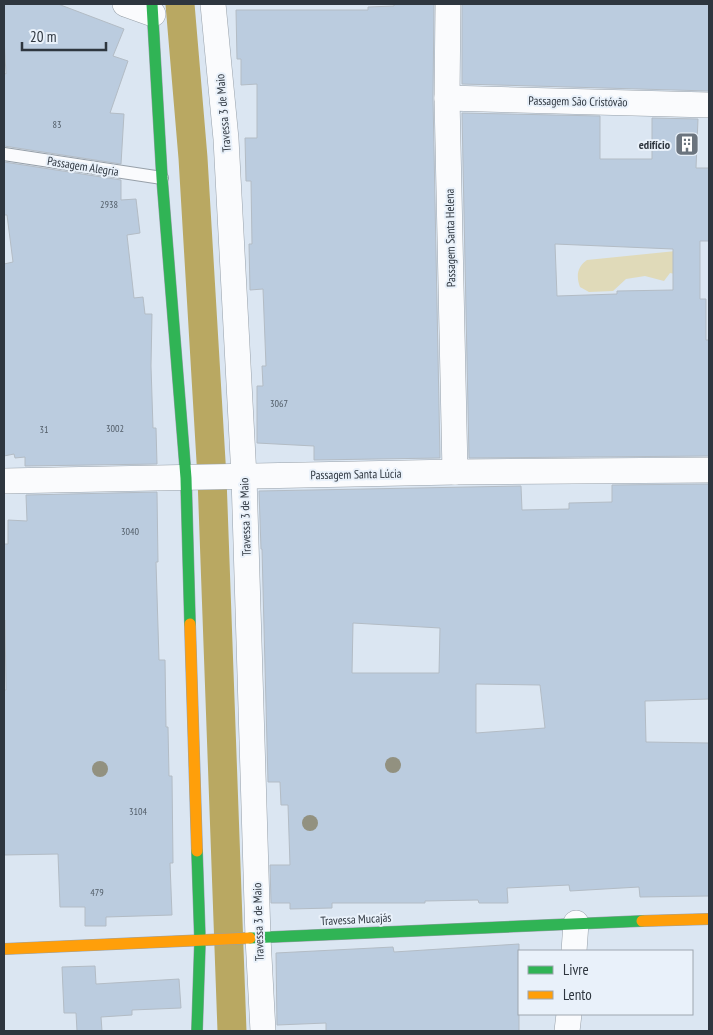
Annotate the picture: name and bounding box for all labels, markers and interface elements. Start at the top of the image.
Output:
scale bar [22,20,106,52]
text: 20 m [30,27,56,46]
street label: Travessa 3 de Maio [212,73,234,153]
street label: Passagem São Cristóvão [528,93,628,109]
house number: 83 [53,118,62,131]
building icon: edifício [674,131,700,157]
place label: edifício [639,137,671,152]
street label: Passagem Alegria [46,153,120,179]
street label: Passagem Santa Helena [442,189,458,287]
house number: 2938 [100,198,118,211]
house number: 3067 [270,397,288,410]
house number: 3002 [106,422,124,435]
house number: 31 [40,423,49,436]
street label: Passagem Santa Lúcia [310,466,402,482]
street label: Travessa 3 de Maio [236,478,254,556]
house number: 3040 [121,525,140,538]
house number: 3104 [129,805,148,818]
street label: Travessa 3 de Maio [249,883,267,961]
house number: 479 [90,886,104,899]
street label: Travessa Mucajás [320,910,392,928]
legend [518,950,693,1015]
text: Livre [563,960,589,979]
text: Lento [563,985,592,1004]

